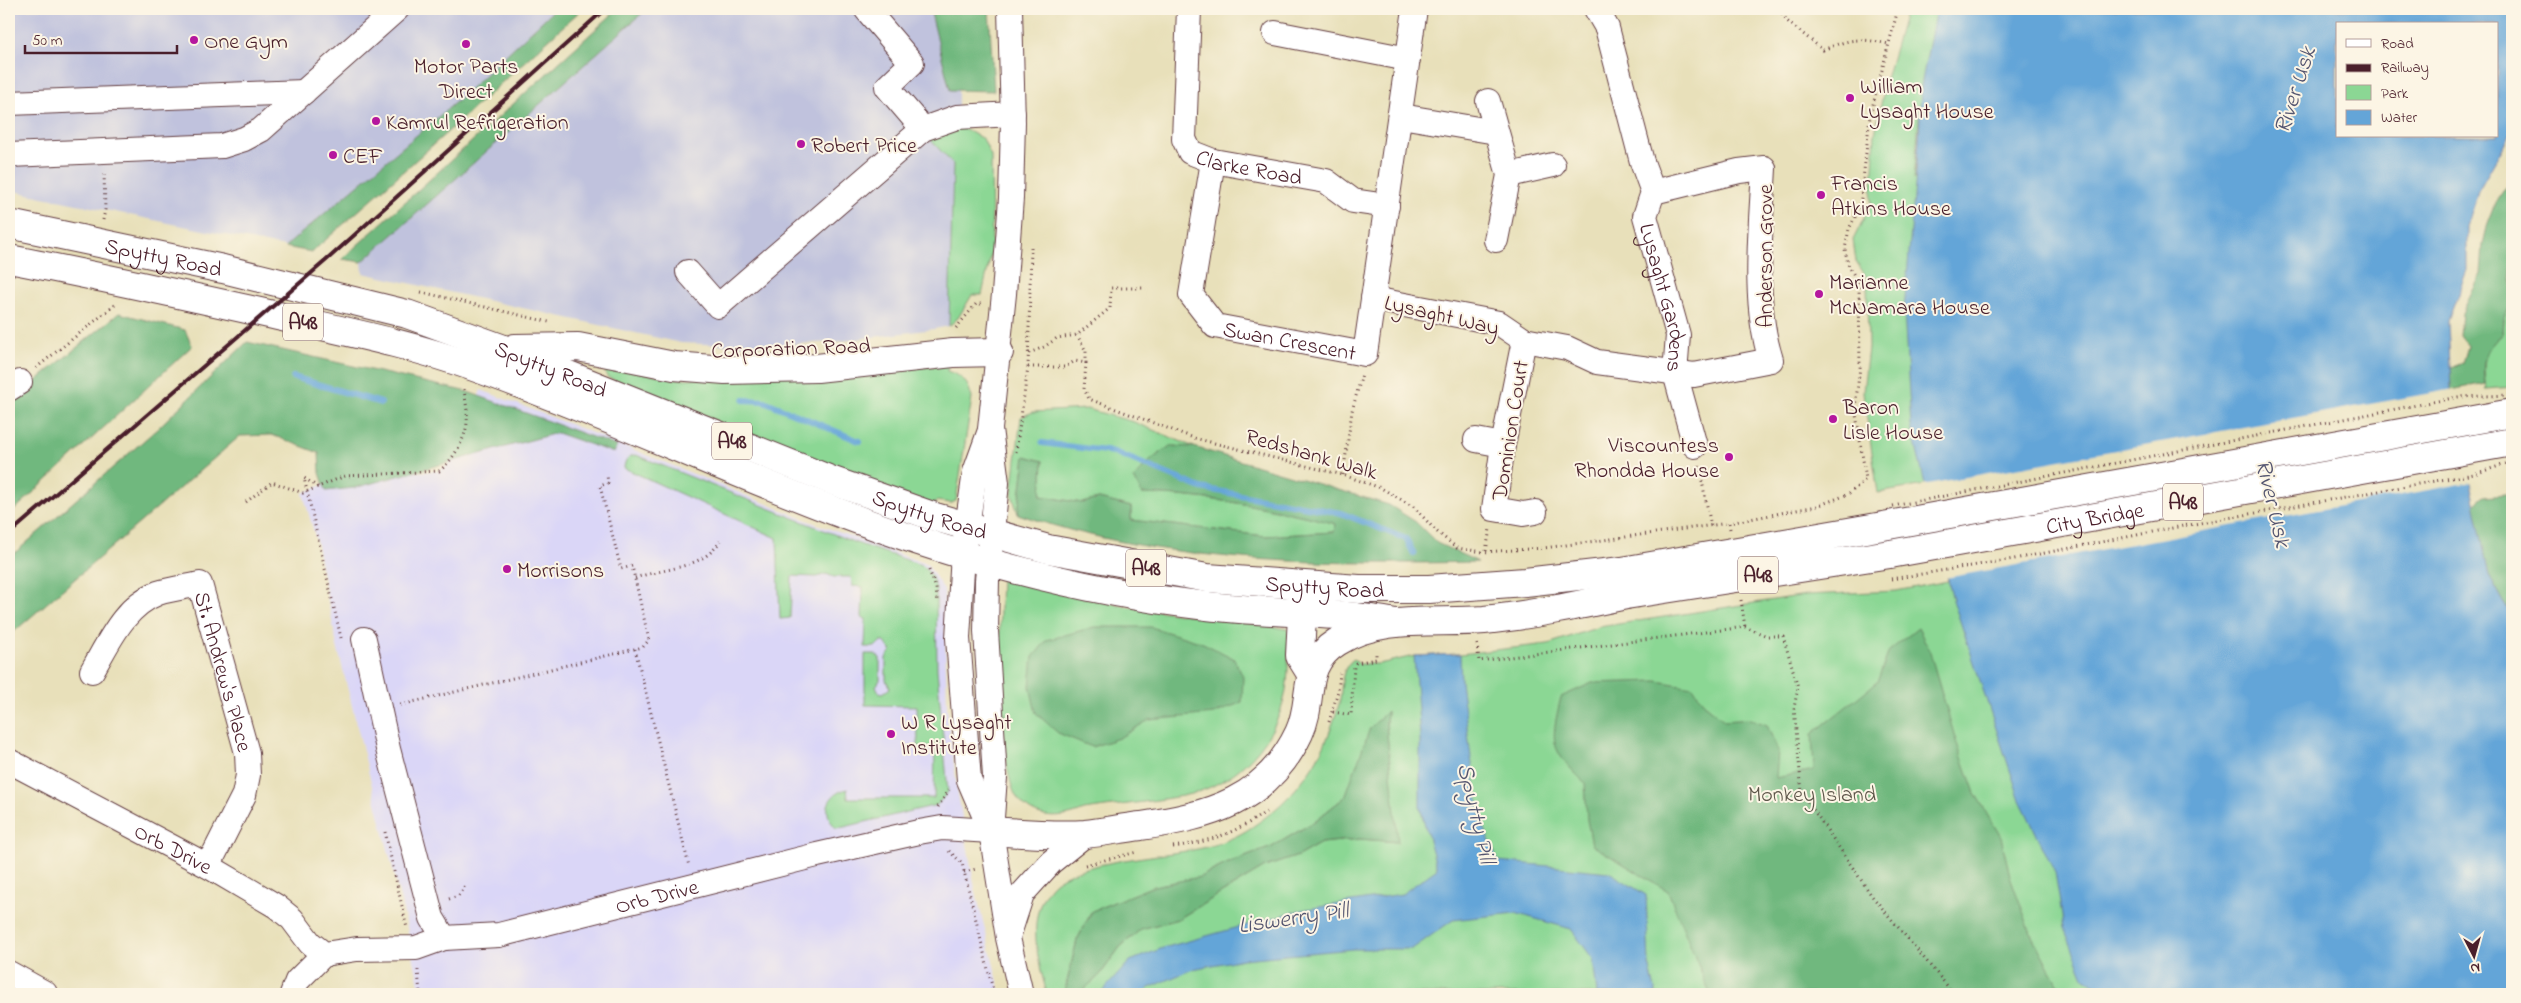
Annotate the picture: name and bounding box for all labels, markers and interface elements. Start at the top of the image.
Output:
scale bar [25,22,178,54]
legend [2336,22,2498,138]
place label: One Gym [204,27,288,60]
text: 50 m [32,30,63,52]
text: Road [2381,33,2414,55]
marker: One Gym [188,34,200,46]
marker: Motor Parts Direct [460,38,472,50]
water label: River Usk [2266,41,2327,139]
place label: Motor Parts Direct [414,52,518,109]
text: Railway [2381,57,2429,80]
place label: William Lysaght House [1860,72,1994,130]
text: Park [2381,83,2409,105]
marker: William Lysaght House [1844,92,1856,104]
text: Water [2381,107,2417,129]
place label: Kamrul Refrigeration [386,108,569,141]
marker: Kamrul Refrigeration [370,115,382,127]
place label: Robert Price [811,131,917,163]
marker: Robert Price [795,138,807,150]
place label: CEF [343,142,383,174]
street label: Clarke Road [1190,143,1304,195]
marker: CEF [327,149,339,161]
place label: Francis Atkins House [1830,169,1951,226]
street label: Anderson Grove [1751,184,1783,328]
marker: Francis Atkins House [1815,189,1827,201]
street label: Lysaght Gardens [1629,220,1692,373]
street label: Spytty Road [102,232,224,287]
place label: Marianne McNamara House [1829,268,1990,325]
street label: Lysaght Way [1381,288,1502,347]
marker: Marianne McNamara House [1813,288,1825,300]
road number: A48 [283,304,323,341]
street label: Swan Crescent [1220,315,1359,371]
street label: Corporation Road [711,331,871,369]
street label: Spytty Road [489,334,611,408]
street label: Dominion Court [1485,358,1539,504]
place label: Baron Lisle House [1842,393,1943,450]
marker: Baron Lisle House [1827,413,1839,425]
road number: A48 [712,422,752,460]
street label: Redshank Walk [1241,422,1381,490]
place label: Viscountess Rhondda House [1574,431,1719,488]
marker: Viscountess Rhondda House [1723,451,1735,463]
water label: River Usk [2244,456,2299,553]
street label: Spytty Road [867,483,990,550]
road number: A48 [2163,484,2203,520]
street label: City Bridge [2044,496,2147,545]
road number: A48 [1126,550,1166,586]
place label: Morrisons [517,556,604,588]
road number: A48 [1738,556,1778,594]
marker: Morrisons [501,563,513,575]
street label: Spytty Road [1264,569,1384,608]
street label: St. Andrew's Place [184,588,259,756]
place label: W R Lysaght Institute [901,708,1012,765]
marker: W R Lysaght Institute [885,728,897,740]
water label: Spytty Pill [1446,760,1504,870]
park label: Monkey Island [1748,780,1876,813]
street label: Orb Drive [127,817,217,884]
street label: Orb Drive [612,872,702,924]
water label: Liswerry Pill [1236,894,1354,945]
north arrow [2448,930,2498,980]
text: N [2469,957,2481,978]

